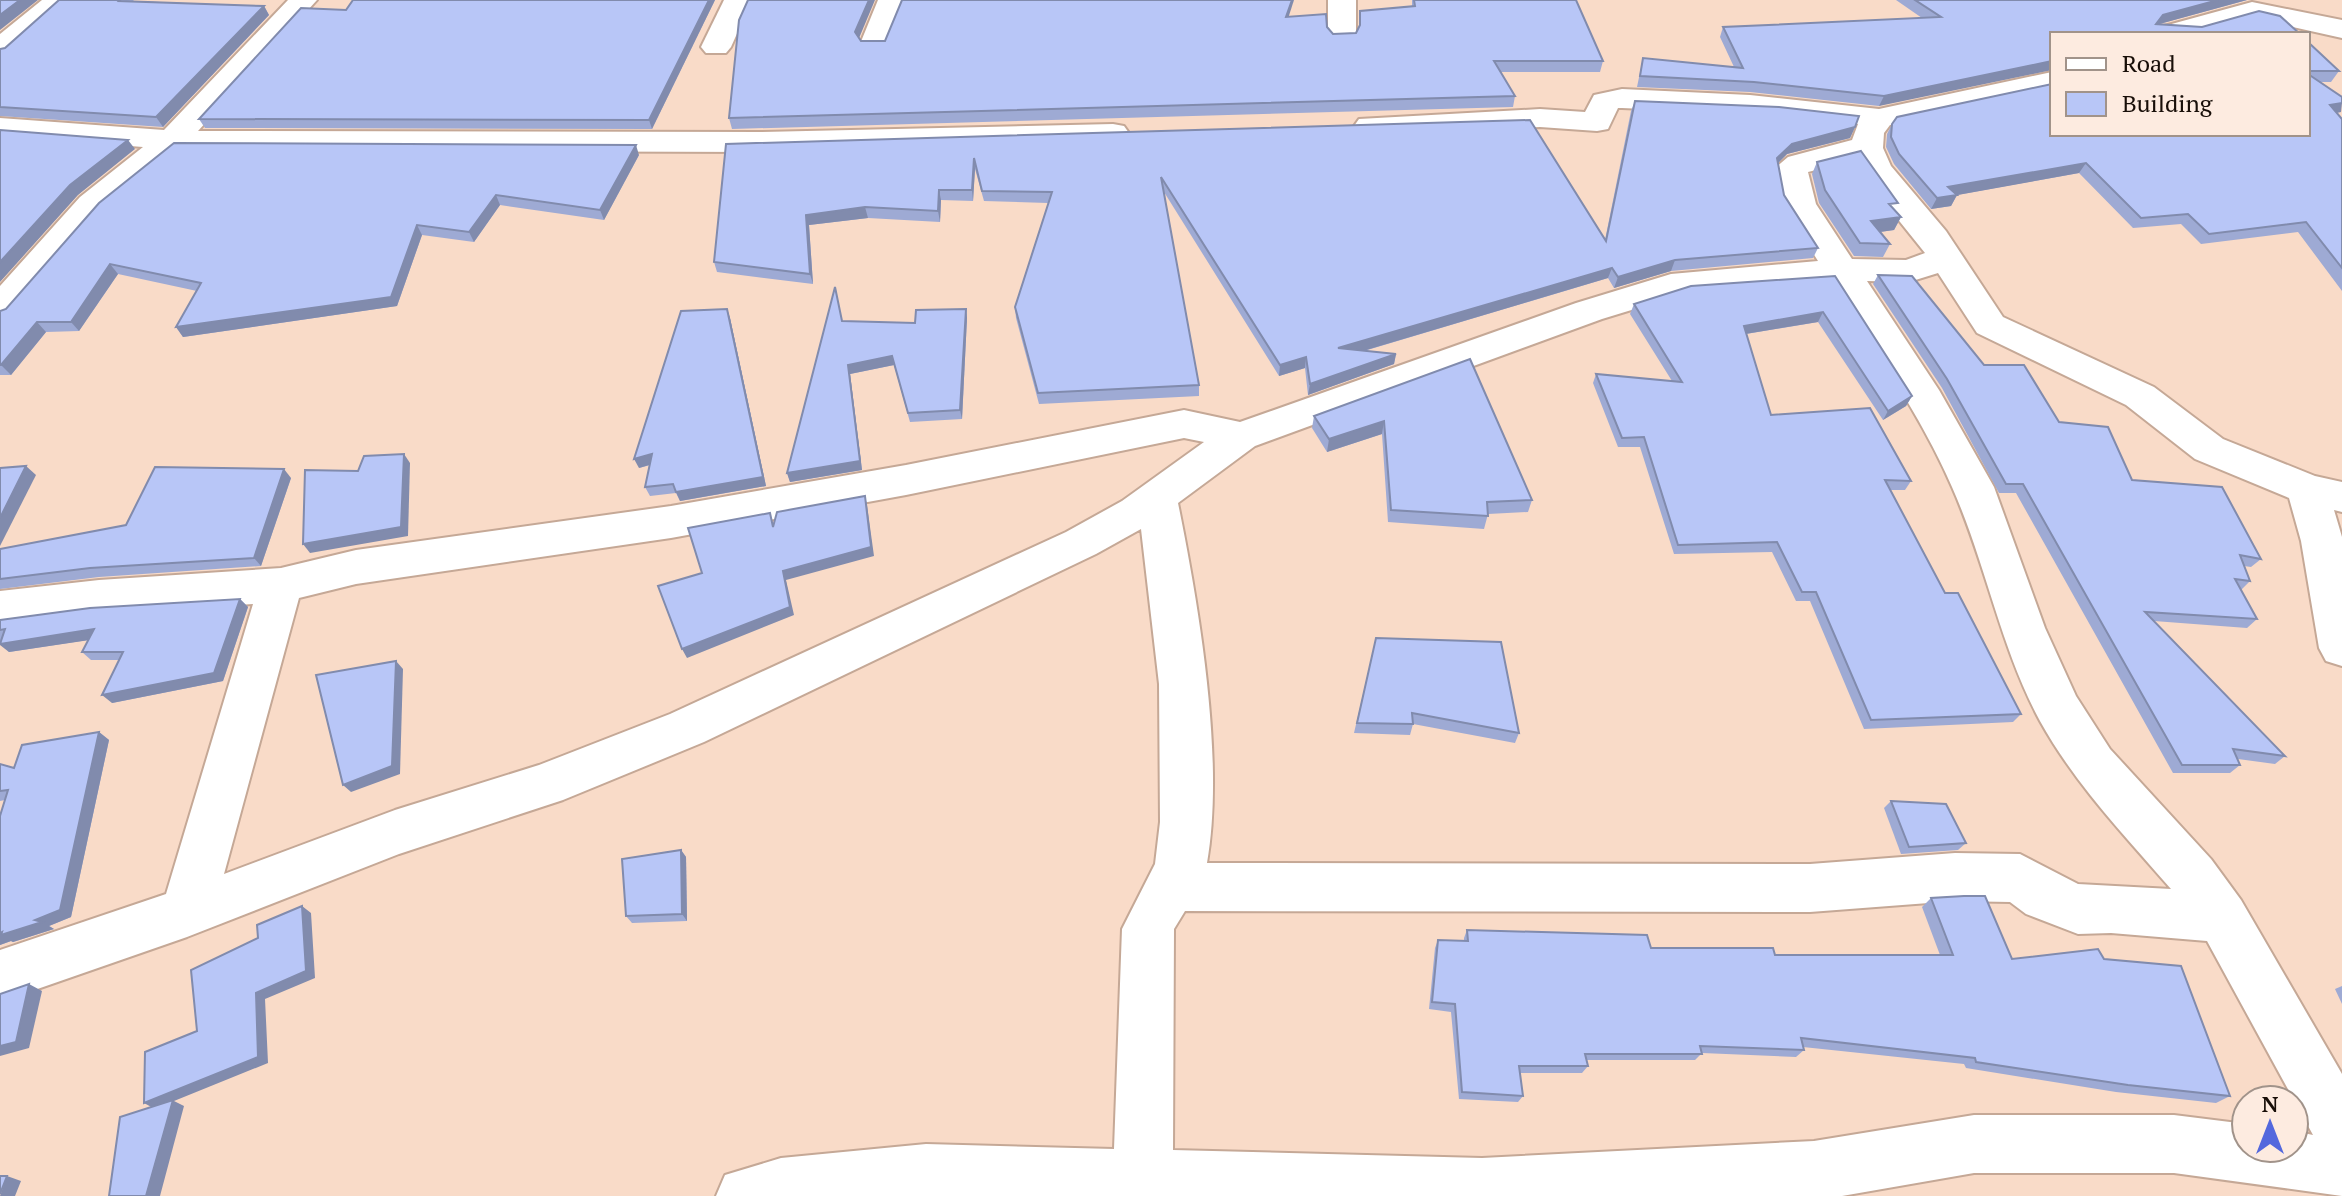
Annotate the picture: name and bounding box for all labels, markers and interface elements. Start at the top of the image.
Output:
legend [2050,32,2310,136]
text: Road [2122,47,2176,79]
text: Building [2122,87,2213,119]
north arrow [2230,1084,2310,1164]
text: N [2262,1089,2279,1118]

